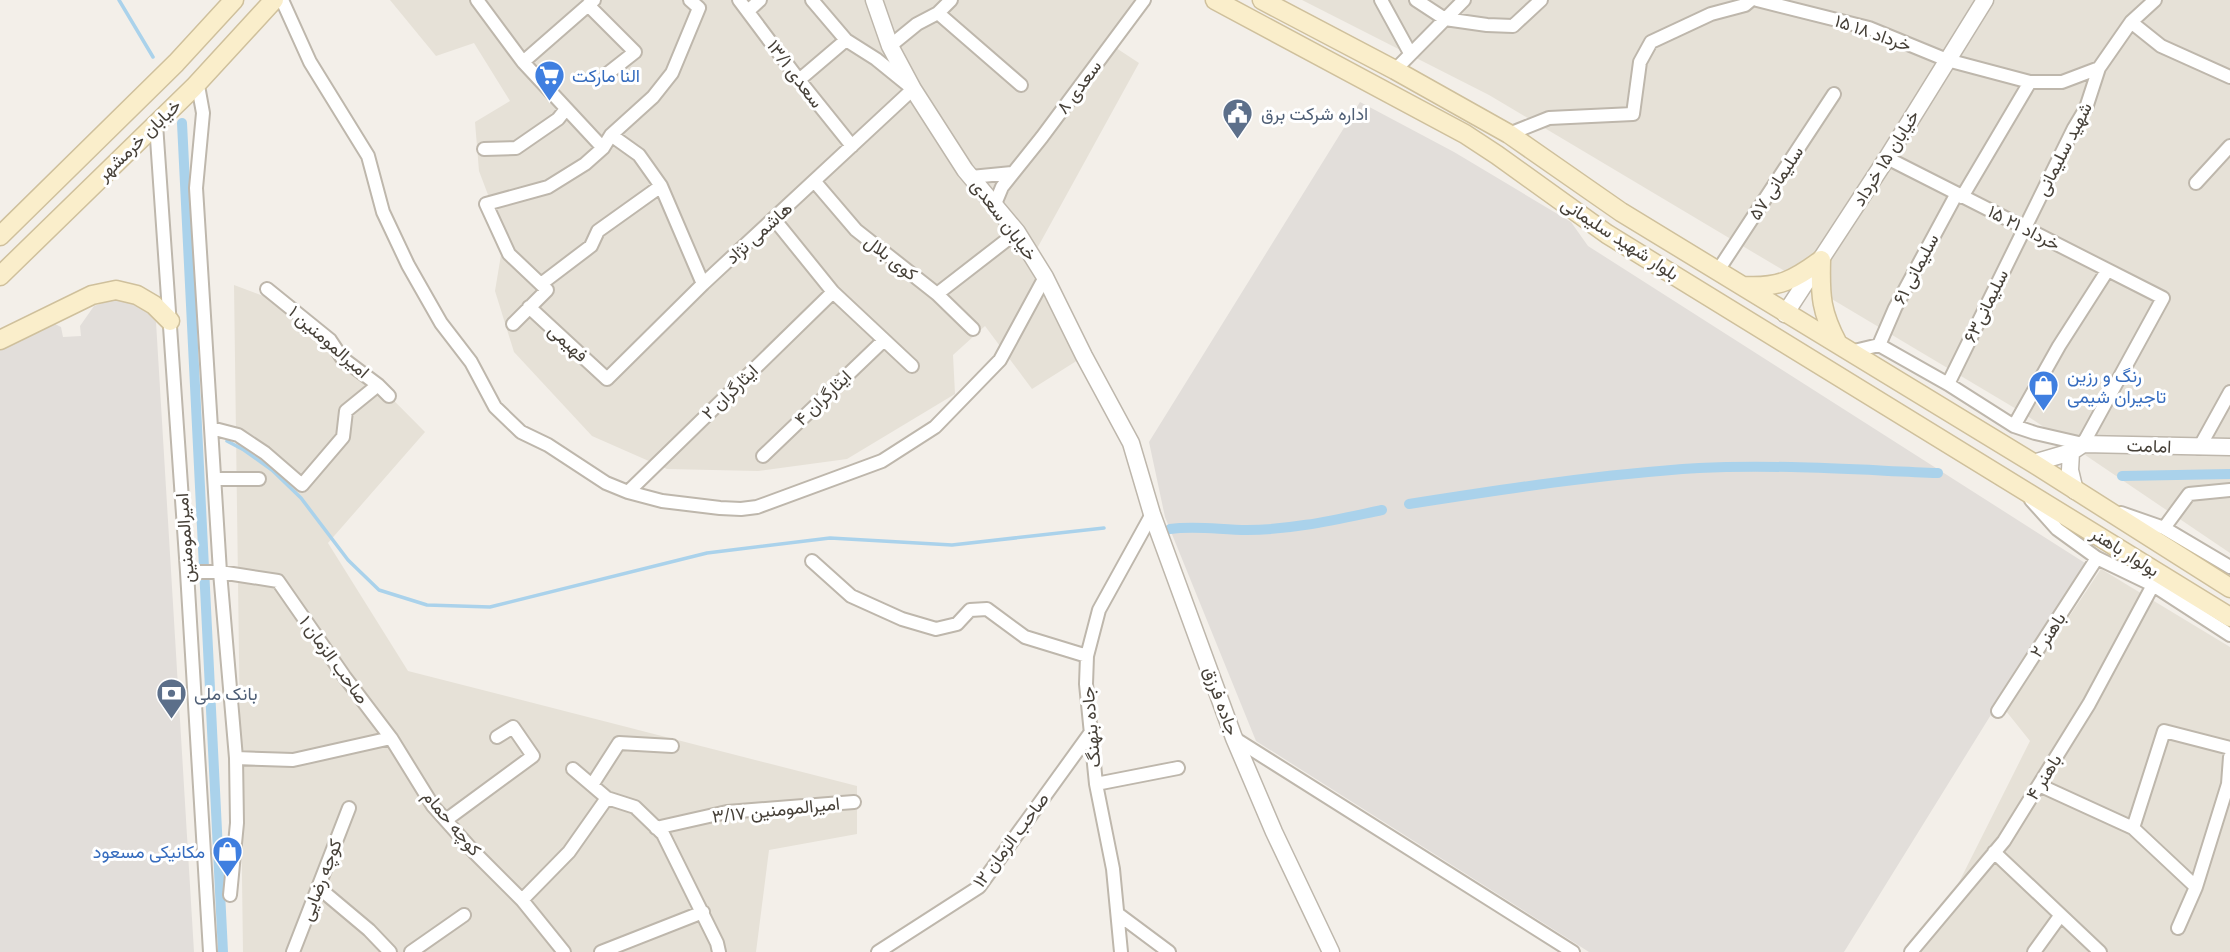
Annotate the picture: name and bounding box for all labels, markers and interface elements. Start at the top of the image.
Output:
street label: ۱۵ خرداد ۱۸ [1832,10,1914,56]
street label: سعدی ۱۳/۱ [762,36,828,112]
street label: سعدی ۸ [1052,56,1106,118]
supermarket icon: النا مارکت [532,59,566,103]
place label: النا مارکت [572,65,640,87]
street label: خیابان خرمشهر [92,95,186,186]
public building icon: اداره شرکت برق [1221,97,1255,141]
street label: شهید سلیمانی [2031,99,2097,199]
place label: اداره شرکت برق [1261,103,1368,125]
street label: خیابان ۱۵ خرداد [1848,106,1924,210]
street label: سلیمانی ۵۷ [1744,142,1808,224]
street label: خیابان سعدی [966,175,1042,265]
street label: بلوار شهید سلیمانی [1557,193,1683,285]
street label: هاشمی نژاد [721,197,797,269]
street label: ۱۵ خرداد ۲١ [1984,200,2064,256]
street label: سلیمانی ۶۱ [1888,230,1944,308]
street label: کوی بلال [860,231,922,285]
street label: سلیمانی۶۳ [1959,266,2013,346]
street label: امیرالمومنین ۱ [284,301,374,383]
street label: فهیمی [544,319,592,367]
street label: ایثارگران ۲ [697,360,763,424]
place label: رنگ و رزین تاجیران شیمی [2067,365,2166,408]
street label: ایثارگران ۴ [790,366,856,430]
shop icon: رنگ و رزین تاجیران شیمی [2027,369,2061,413]
street label: امامت [2126,434,2172,457]
street label: امیرالمومنین [171,492,199,584]
street label: بولوار باهنر [2086,522,2163,582]
street label: باهنر ۲ [2025,608,2071,662]
street label: صاحب الزمان ۱ [295,612,373,708]
street label: جاده فرزق [1198,664,1244,738]
bank icon: بانک ملی [154,677,188,721]
place label: بانک ملی [194,683,257,705]
street label: جاده بنهنگ [1076,685,1106,769]
street label: باهنر ۴ [2021,750,2067,804]
street label: کوچه حمام [417,785,486,861]
street label: صاحب الزمان ۱۲ [968,788,1054,892]
street label: امیرالمومنین ۳/۱۷ [711,792,841,828]
shop icon: مکانیکی مسعود [211,835,245,879]
street label: کوچه رضایی [295,836,348,924]
place label: مکانیکی مسعود [93,841,205,863]

